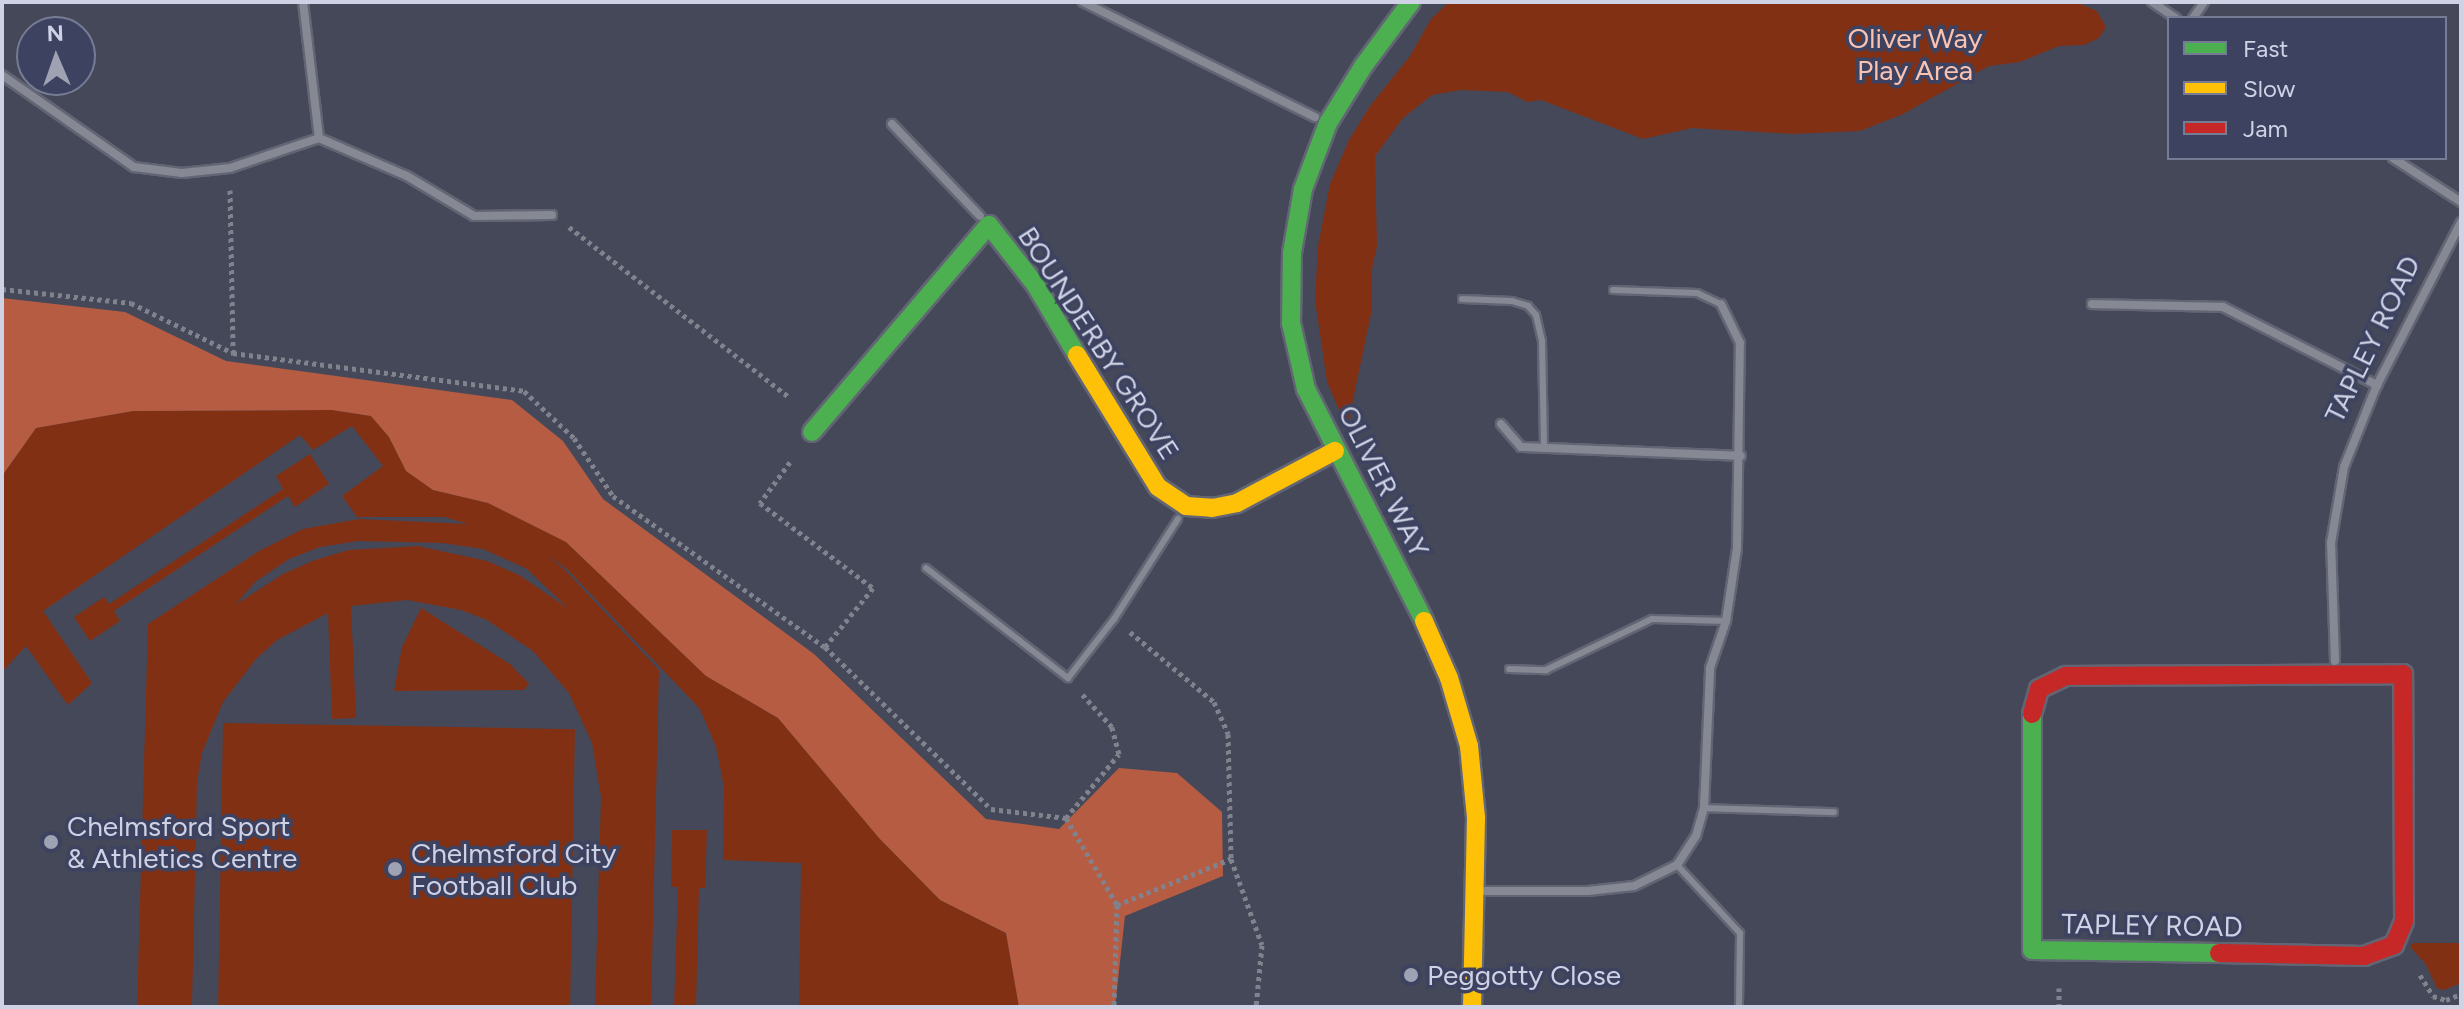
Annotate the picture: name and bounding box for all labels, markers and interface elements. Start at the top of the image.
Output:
north arrow [16,16,96,96]
legend [2167,16,2447,160]
text: N [46,20,64,47]
park label: Oliver Way Play Area [1848,21,1982,87]
text: Fast [2243,34,2288,63]
text: Slow [2243,74,2295,103]
text: Jam [2243,114,2288,143]
street label: BOUNDERBY GROVE [1011,220,1187,466]
street label: TAPLEY ROAD [2317,250,2427,428]
street label: OLIVER WAY [1331,399,1437,563]
place label: Chelmsford Sport & Athletics Centre [67,809,297,875]
marker: Chelmsford Sport & Athletics Centre [42,833,60,851]
place label: Chelmsford City Football Club [411,836,616,902]
marker: Chelmsford City Football Club [386,860,404,878]
street label: TAPLEY ROAD [2061,907,2243,943]
place label: Peggotty Close [1427,958,1621,992]
marker: Peggotty Close [1402,966,1420,984]

